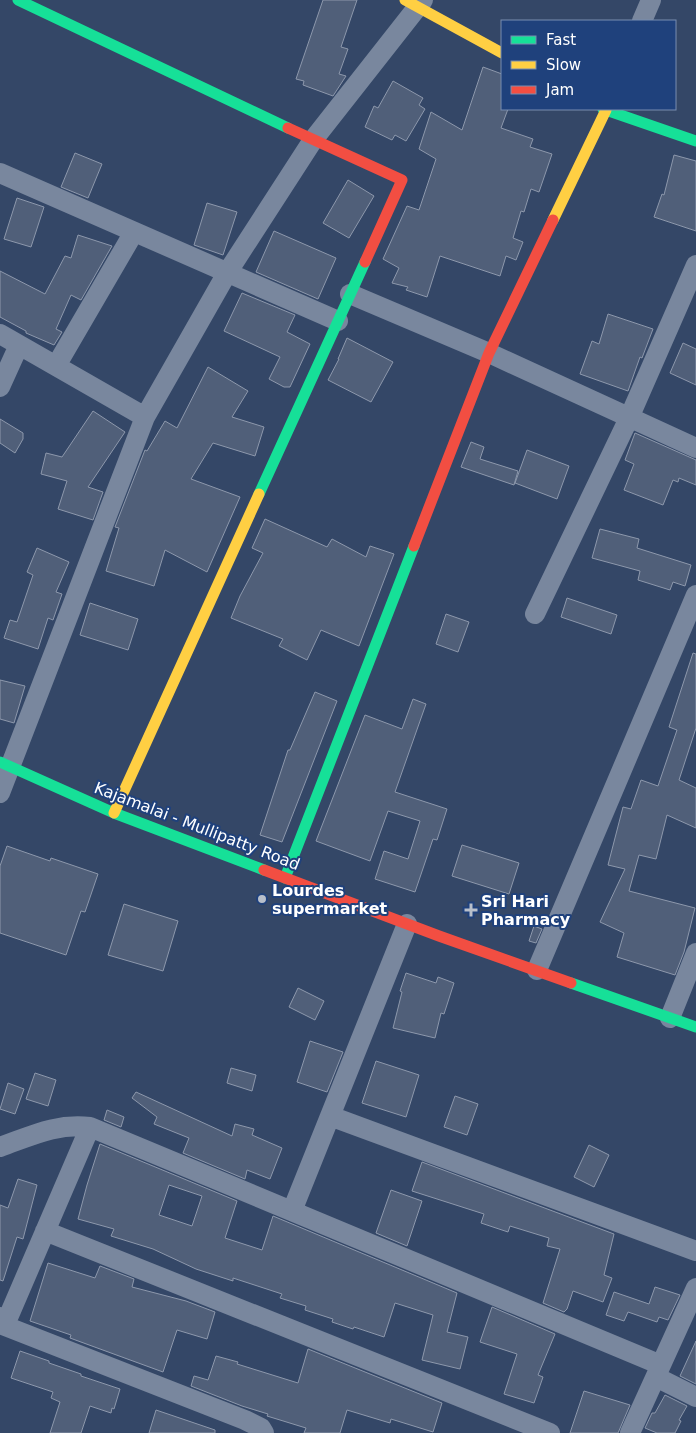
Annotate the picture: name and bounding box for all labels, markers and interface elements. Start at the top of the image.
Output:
legend [501,20,676,110]
text: Fast [546,31,576,49]
text: Slow [546,56,581,74]
text: Jam [545,81,574,99]
street label: Kajamalai - Mullipatty Road [91,778,303,874]
place label: Lourdes supermarket [272,881,388,918]
place label: Sri Hari Pharmacy [481,892,571,929]
marker: Lourdes supermarket [256,893,268,905]
marker: Sri Hari Pharmacy [465,904,477,916]

